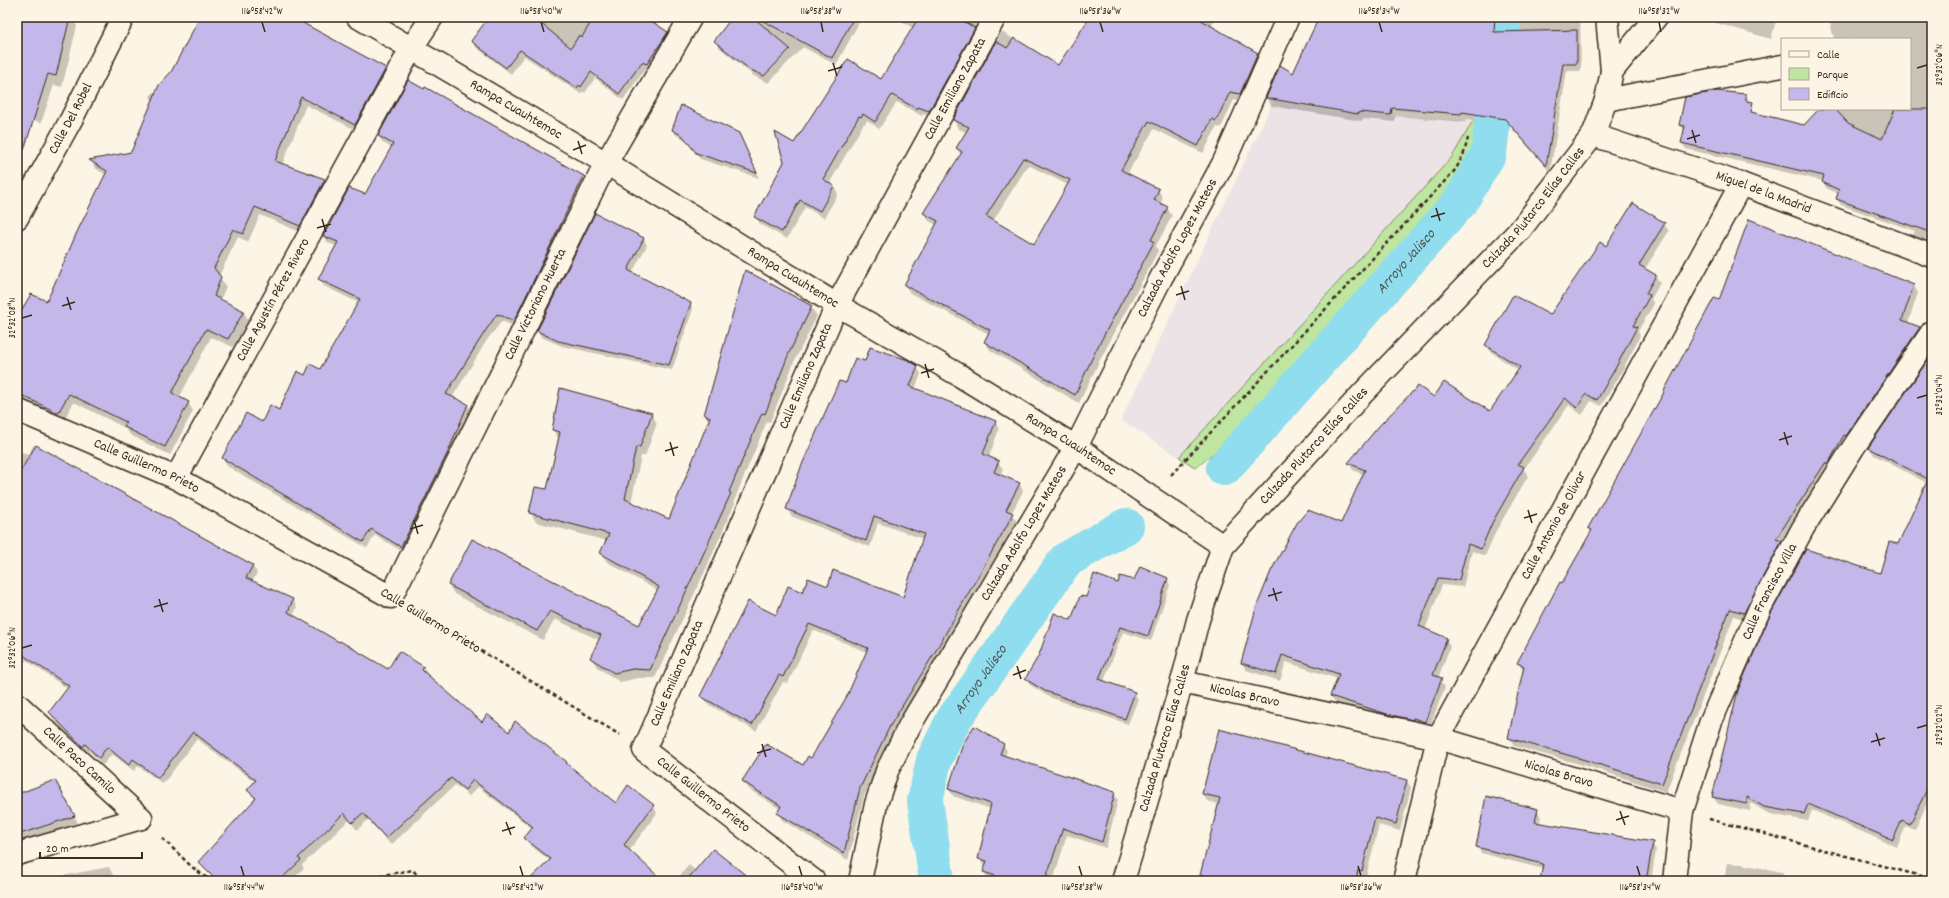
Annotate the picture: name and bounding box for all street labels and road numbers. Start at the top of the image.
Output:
street label: Calle Emiliano Zapata [919,34,992,144]
street label: Rampa Cuauhtemoc [466,75,566,145]
street label: Calle Del Robel [44,79,98,158]
street label: Calzada Plutarco Elías Calles [1477,143,1590,274]
street label: Miguel de la Madrid [1713,166,1814,220]
street label: Calzada Adolfo Lopez Mateos [1133,175,1223,321]
street label: Calle Agustín Pérez Rivero [232,235,315,365]
street label: Rampa Cuauhtemoc [743,242,843,314]
street label: Calle Victoriano Huerta [500,245,572,364]
street label: Calle Emiliano Zapata [774,320,838,433]
street label: Calzada Plutarco Elías Calles [1255,383,1373,509]
street label: Rampa Cuauhtemoc [1021,408,1120,481]
street label: Calle Guillermo Prieto [90,434,203,499]
street label: Calzada Adolfo Lopez Mateos [976,462,1073,605]
street label: Calle Antonio de Olivar [1516,467,1592,584]
street label: Calle Francisco Villa [1737,540,1803,643]
street label: Calle Guillermo Prieto [376,583,484,659]
street label: Calle Emiliano Zapata [645,617,709,730]
street label: Calzada Plutarco Elías Calles [1134,662,1196,814]
street label: Nicolas Bravo [1208,678,1281,713]
street label: Calle Paco Camilo [38,722,120,800]
street label: Calle Guillermo Prieto [652,752,754,838]
street label: Nicolas Bravo [1522,754,1595,794]

